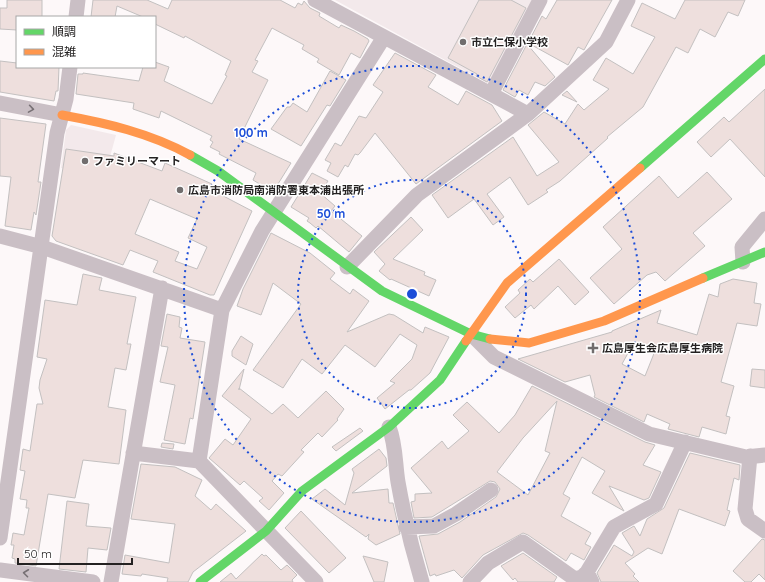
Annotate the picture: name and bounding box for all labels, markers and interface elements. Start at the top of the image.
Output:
legend [16,16,156,68]
text: 順調 [52,24,76,39]
place label: 市立仁保小学校 [471,35,548,49]
marker: 市立仁保小学校 [458,37,468,47]
text: 混雑 [52,44,76,59]
one-way arrow [28,104,34,112]
text: 100 m [234,125,268,140]
place label: ファミリーマート [93,154,181,168]
marker: ファミリーマート [80,156,90,166]
place label: 広島市消防局南消防署東本浦出張所 [188,183,364,197]
marker: 広島市消防局南消防署東本浦出張所 [175,185,185,195]
text: 50 m [317,206,345,221]
centre of rings [405,287,419,301]
place label: 広島厚生会広島厚生病院 [602,341,723,355]
marker: 広島厚生会広島厚生病院 [587,342,599,354]
scale bar [18,540,132,566]
text: 50 m [24,546,52,561]
one-way arrow [23,569,29,578]

